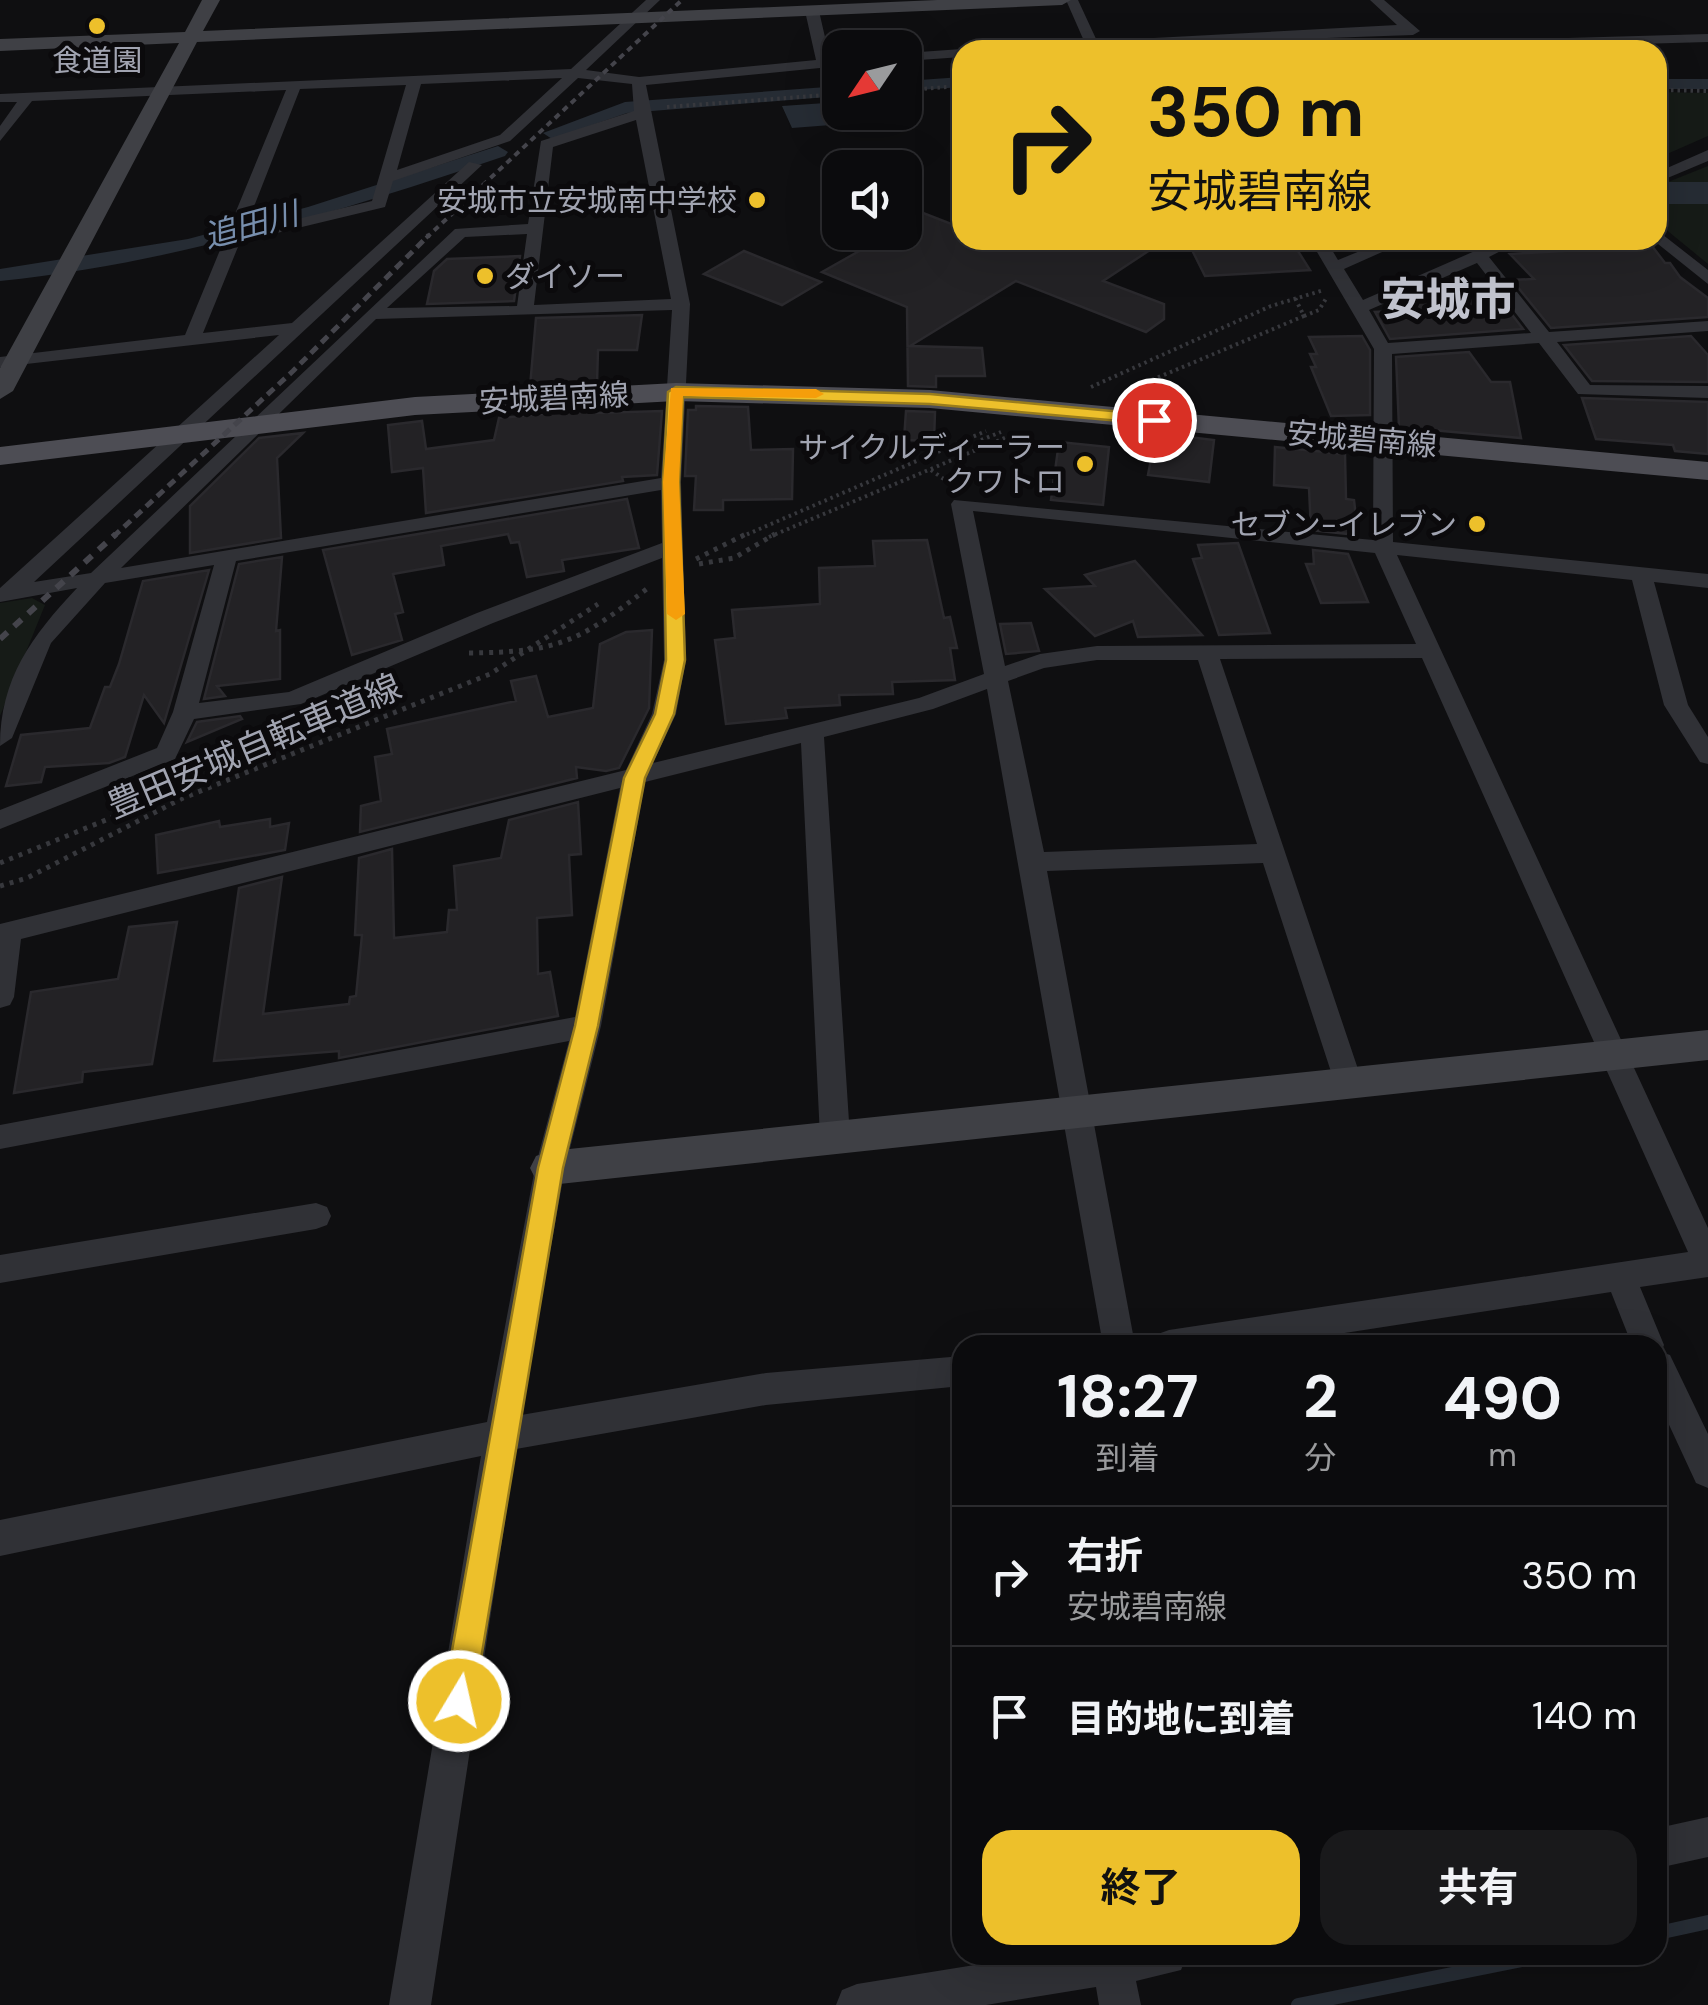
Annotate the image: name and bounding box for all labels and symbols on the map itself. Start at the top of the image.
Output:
marker: 食道園 [86,15,108,37]
north arrow [822,30,922,130]
place label: 食道園 [52,41,142,80]
place label: 安城市立安城南中学校 [437,181,737,220]
marker: 安城市立安城南中学校 [746,189,768,211]
water label: 追田川 [199,192,306,258]
place label: ダイソー [505,257,625,296]
marker: ダイソー [474,265,496,287]
district label: 安城市 [1380,270,1516,329]
street label: 安城碧南線 [478,375,630,421]
pin [1112,378,1197,463]
street label: 安城碧南線 [1286,413,1438,465]
place label: サイクルディーラー クワトロ [799,428,1065,501]
marker: サイクルディーラー クワトロ [1074,453,1096,475]
place label: セブン-イレブン [1231,505,1457,544]
marker: セブン-イレブン [1466,513,1488,535]
street label: 豊田安城自転車道線 [100,663,408,829]
position arrow [407,1649,511,1753]

